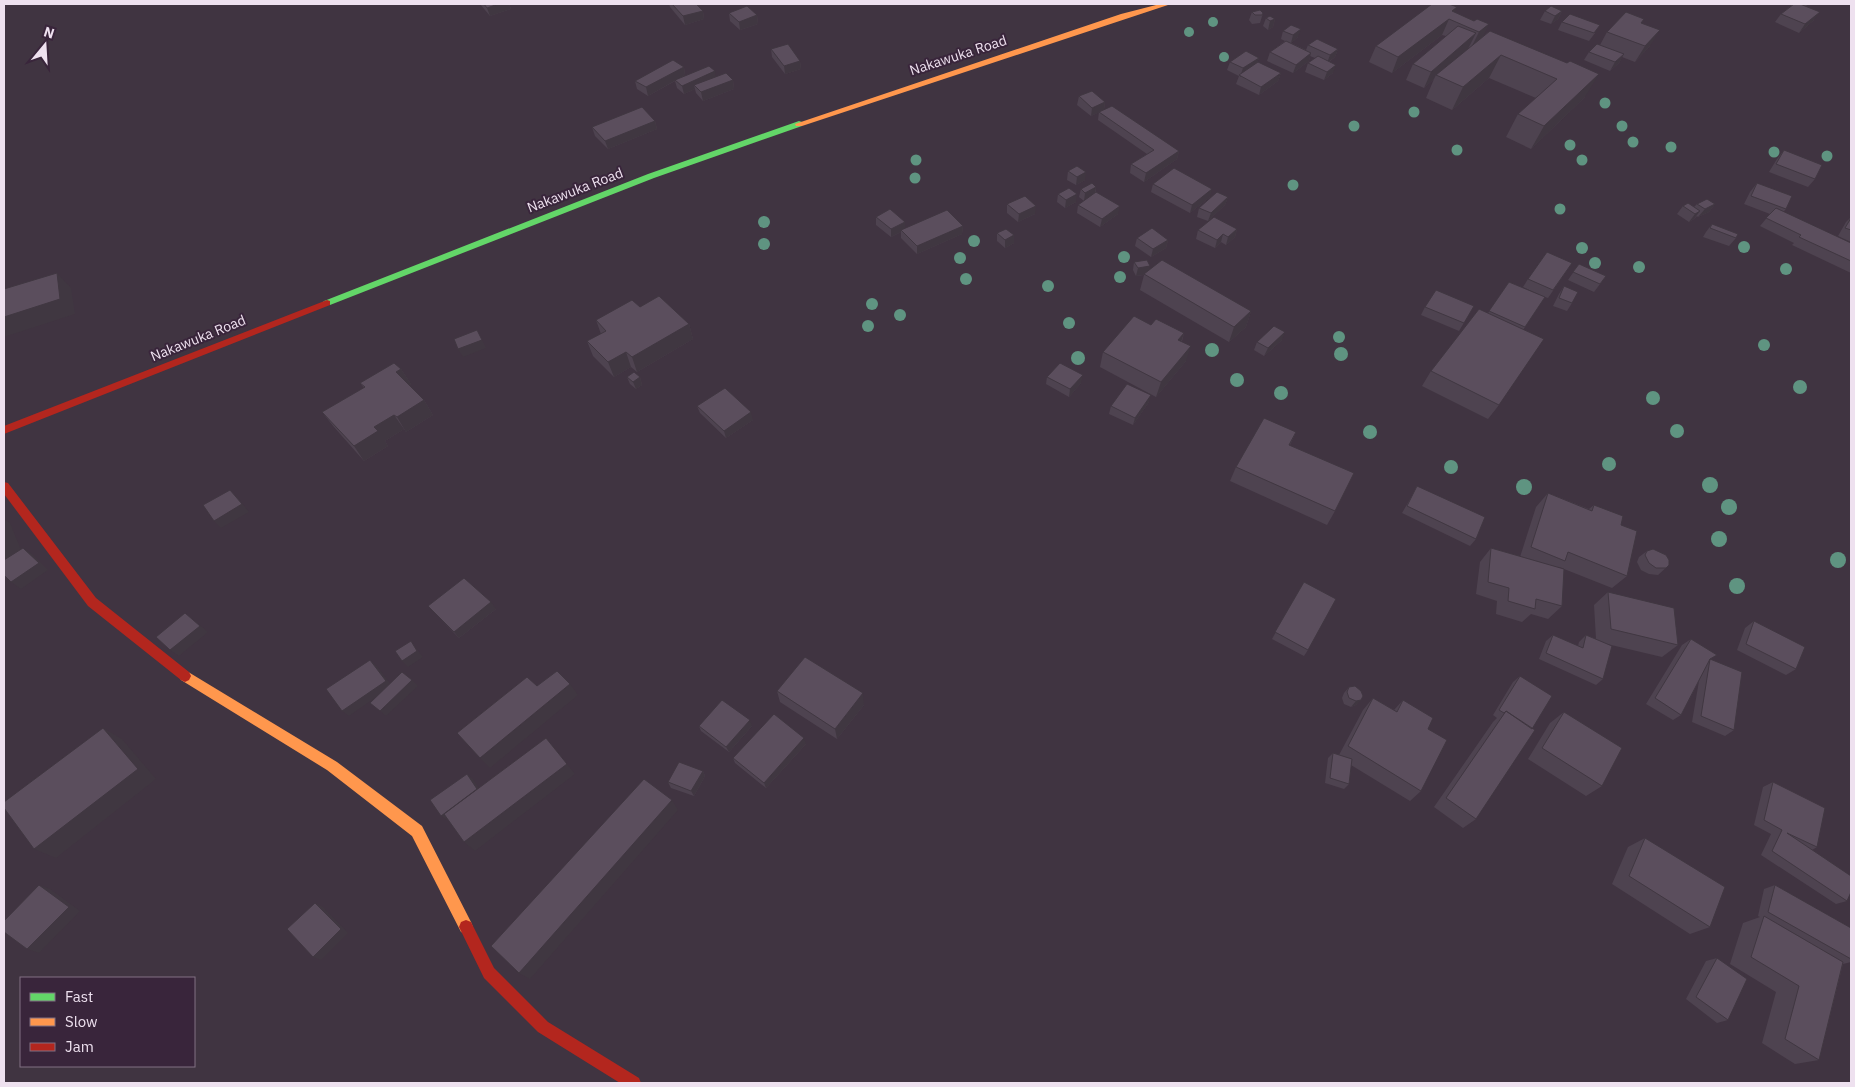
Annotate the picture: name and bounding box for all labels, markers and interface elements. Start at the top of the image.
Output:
north arrow [20,20,70,70]
text: N [41,23,57,43]
street label: Nakawuka Road [907,31,1009,79]
street label: Nakawuka Road [525,163,625,217]
street label: Nakawuka Road [148,311,248,365]
legend [20,977,195,1067]
text: Fast [65,987,93,1006]
text: Slow [65,1012,98,1031]
text: Jam [65,1037,94,1056]

